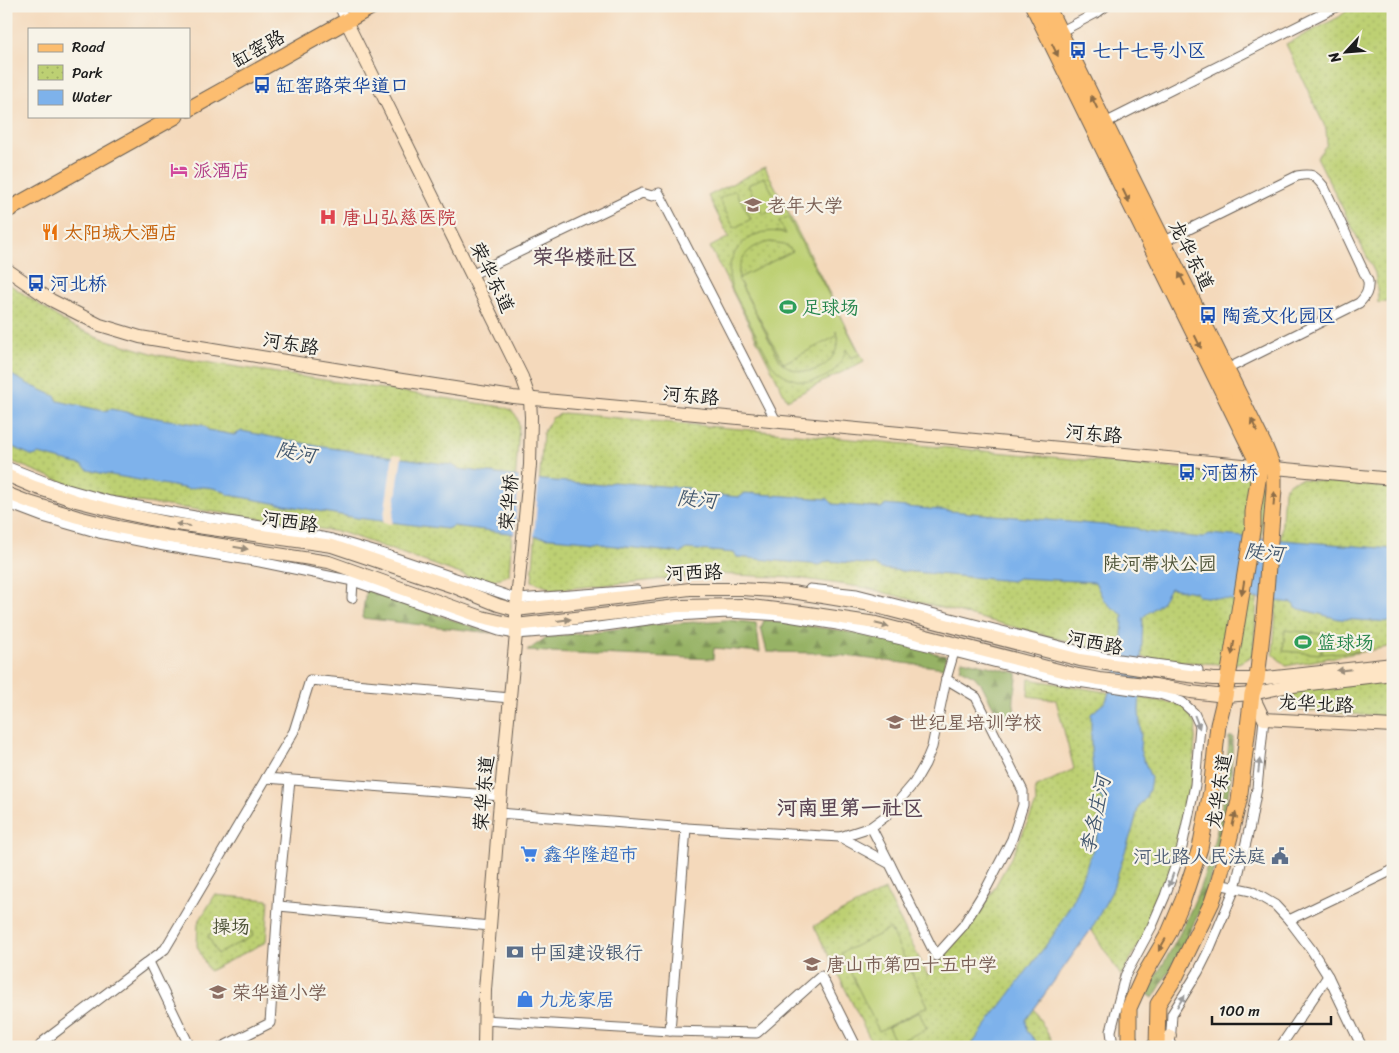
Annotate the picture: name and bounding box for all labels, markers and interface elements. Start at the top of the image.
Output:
street label: 缸窑路 [225,20,291,77]
legend [28,28,190,118]
north arrow [1322,28,1372,78]
text: Road [72,34,105,60]
place label: 七十七号小区 [1092,34,1206,67]
bus stop icon: 七十七号小区 [1068,40,1088,60]
one-way arrow [1051,43,1059,57]
text: N [1321,47,1349,68]
text: Park [72,60,103,86]
place label: 缸窑路荣华道口 [276,69,409,102]
bus stop icon: 缸窑路荣华道口 [252,75,272,95]
text: Water [72,84,112,110]
one-way arrow [1090,95,1098,109]
place label: 派酒店 [193,154,250,187]
hotel icon: 派酒店 [169,160,189,180]
place label: 老年大学 [767,189,843,222]
one-way arrow [1123,189,1131,203]
school or university icon: 老年大学 [743,195,763,215]
place label: 唐山弘慈医院 [342,201,456,234]
hospital icon: 唐山弘慈医院 [318,207,338,227]
street label: 龙华东道 [1160,214,1224,297]
place label: 太阳城大酒店 [64,216,178,249]
restaurant icon: 太阳城大酒店 [40,222,60,242]
street label: 荣华东道 [461,236,524,319]
district label: 荣华楼社区 [533,238,638,276]
place label: 河北桥 [50,267,107,300]
one-way arrow [1178,272,1186,286]
bus stop icon: 河北桥 [26,273,46,293]
place label: 足球场 [802,291,859,324]
sports icon: 足球场 [778,297,798,317]
place label: 陶瓷文化园区 [1222,299,1336,332]
bus stop icon: 陶瓷文化园区 [1198,305,1218,325]
street label: 河东路 [260,323,322,364]
one-way arrow [1194,335,1202,349]
street label: 河东路 [661,377,721,414]
street label: 河东路 [1064,415,1124,452]
one-way arrow [1249,418,1257,432]
water label: 陡河 [273,432,322,474]
place label: 河茵桥 [1201,456,1258,489]
bus stop icon: 河茵桥 [1177,462,1197,482]
street label: 荣华桥 [490,472,527,532]
water label: 陡河 [676,480,721,519]
one-way arrow [1270,490,1278,506]
street label: 河西路 [259,501,320,542]
one-way arrow [174,520,190,528]
water label: 陡河 [1243,533,1288,572]
one-way arrow [233,544,249,552]
park label: 陡河带状公园 [1103,547,1217,580]
street label: 河西路 [665,555,723,590]
one-way arrow [1239,581,1247,597]
one-way arrow [557,616,573,624]
one-way arrow [874,621,889,629]
street label: 河西路 [1064,621,1126,664]
place label: 篮球场 [1317,626,1374,659]
sports icon: 篮球场 [1293,632,1313,652]
one-way arrow [1229,640,1237,656]
one-way arrow [1336,666,1352,674]
street label: 龙华北路 [1277,685,1355,722]
place label: 世纪星培训学校 [909,706,1042,739]
school or university icon: 世纪星培训学校 [885,712,905,732]
one-way arrow [1193,714,1201,729]
street label: 龙华东道 [1196,751,1241,831]
street label: 荣华东道 [464,754,503,832]
one-way arrow [1255,758,1263,774]
water label: 李各庄河 [1070,769,1122,858]
district label: 河南里第一社区 [777,789,924,827]
one-way arrow [1230,812,1238,827]
place label: 鑫华隆超市 [543,838,638,871]
place label: 河北路人民法庭 [1133,840,1266,873]
supermarket icon: 鑫华隆超市 [519,844,539,864]
public building icon: 河北路人民法庭 [1270,846,1290,866]
one-way arrow [1167,872,1174,887]
park label: 操场 [212,910,250,943]
place label: 中国建设银行 [529,936,643,969]
one-way arrow [1158,937,1166,952]
bank icon: 中国建设银行 [505,942,525,962]
place label: 唐山市第四十五中学 [826,948,997,981]
school or university icon: 唐山市第四十五中学 [802,954,822,974]
place label: 荣华道小学 [232,976,327,1009]
school or university icon: 荣华道小学 [208,982,228,1002]
place label: 九龙家居 [539,983,615,1016]
shop icon: 九龙家居 [515,989,535,1009]
scale bar [1212,993,1330,1025]
one-way arrow [1176,994,1186,1007]
text: 100 m [1219,998,1260,1024]

